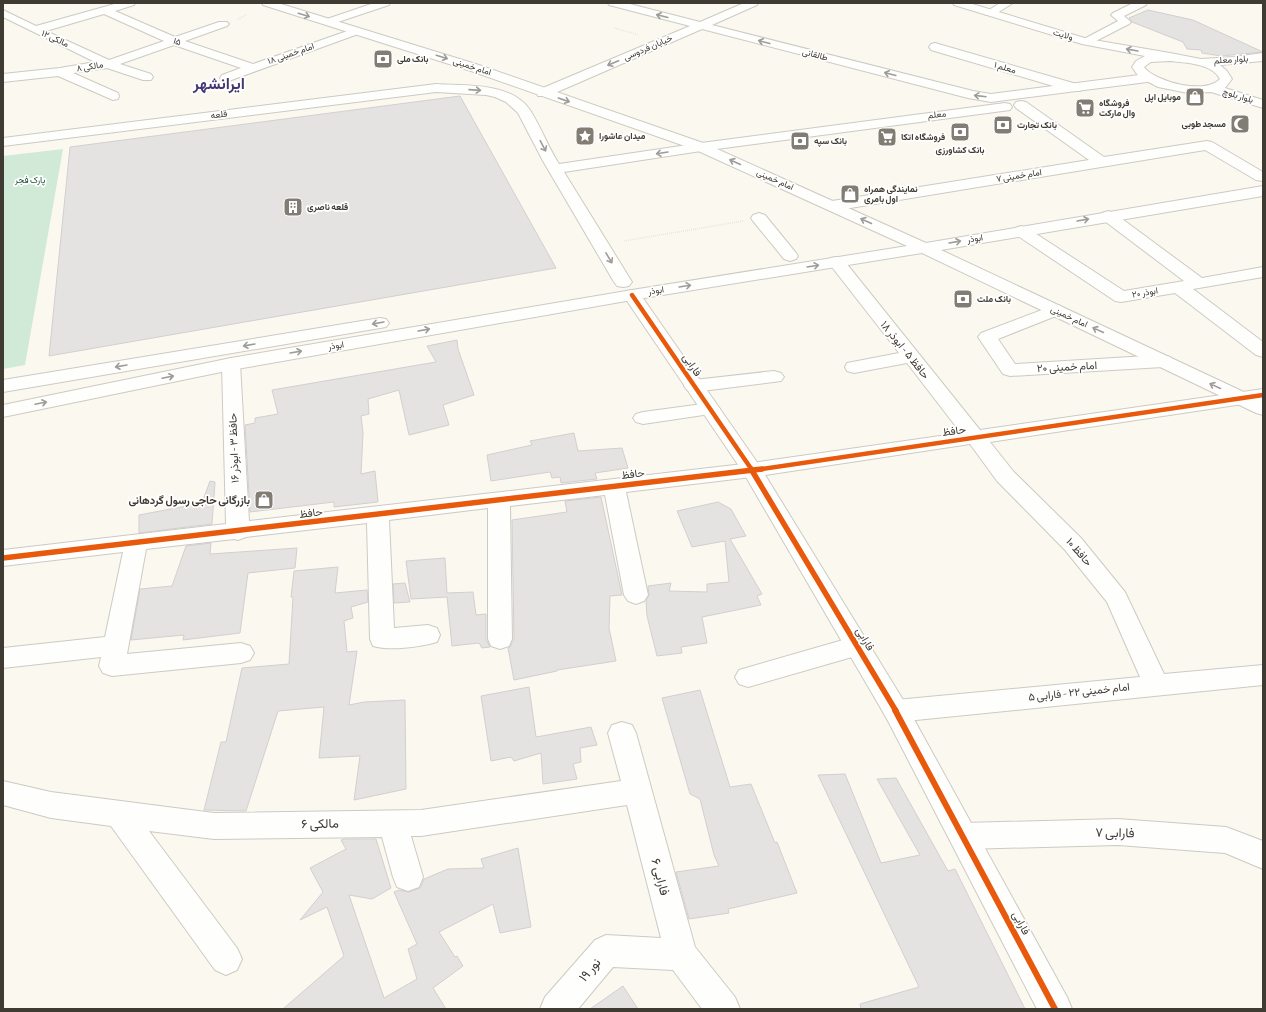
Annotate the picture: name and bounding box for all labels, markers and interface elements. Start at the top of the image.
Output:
one-way arrow [656,11,669,19]
one-way arrow [297,12,310,19]
street label: ولایت [1052,27,1074,43]
street label: مالکی ۱۲ [40,28,71,50]
street label: خیابان فردوسی [622,33,674,63]
street label: ۱۵ [171,35,183,49]
one-way arrow [758,38,771,45]
street label: امام خمینی ۱۸ [266,41,316,67]
street label: طالقانی [801,46,829,64]
one-way arrow [1125,46,1138,54]
bank icon: بانک ملی [372,48,394,70]
street label: بلوار معلم [1213,53,1249,67]
place label: بانک ملی [397,54,429,65]
one-way arrow [435,54,447,62]
street label: امام خمینی [452,56,492,78]
street label: مالکی ۸ [76,59,104,75]
one-way arrow [607,59,619,67]
street label: معلم ۱ [993,60,1018,76]
one-way arrow [884,70,897,78]
district label: ایرانشهر [192,75,245,94]
shop icon: موبایل اپل [1184,86,1206,108]
street label: بلوار بلوچ [1221,86,1255,106]
one-way arrow [468,87,481,94]
one-way arrow [974,92,987,100]
place label: موبایل اپل [1144,92,1181,103]
one-way arrow [558,97,571,104]
supermarket icon: فروشگاه وال مارکت [1074,97,1096,119]
place label: فروشگاه وال مارکت [1099,98,1135,119]
street label: قلعه [210,109,228,121]
street label: معلم [927,109,947,121]
mosque icon: مسجد طوبی [1229,113,1251,135]
bank icon: بانک تجارت [992,114,1014,136]
place label: مسجد طوبی [1182,119,1226,130]
place label: بانک تجارت [1017,120,1057,131]
bank icon: بانک کشاورزی [949,121,971,143]
place icon: میدان عاشورا [574,125,596,147]
supermarket icon: فروشگاه اتکا [876,126,898,148]
bank icon: بانک سپه [789,130,811,152]
place label: میدان عاشورا [599,131,646,142]
place label: فروشگاه اتکا [901,132,945,143]
place label: بانک سپه [814,136,847,147]
one-way arrow [539,140,547,152]
place label: بانک کشاورزی [935,145,985,156]
one-way arrow [656,149,669,157]
one-way arrow [729,158,741,165]
street label: امام خمینی [755,167,795,193]
street label: امام خمینی ۷ [995,167,1043,185]
park label: پارک فجر [14,175,45,186]
shop icon: نمایندگی همراه اول بامری [839,183,861,205]
place label: نمایندگی همراه اول بامری [864,184,918,205]
building icon: قلعه ناصری [282,196,304,218]
place label: قلعه ناصری [307,202,348,213]
one-way arrow [1076,216,1089,224]
one-way arrow [860,217,872,224]
street label: ابوذر [965,232,984,246]
one-way arrow [948,238,961,246]
one-way arrow [605,252,613,264]
one-way arrow [806,262,819,270]
one-way arrow [678,282,691,290]
street label: ابوذر [646,284,665,298]
street label: ابوذر ۲۰ [1131,285,1159,301]
bank icon: بانک ملت [952,288,974,310]
place label: بانک ملت [977,294,1011,305]
street label: امام خمینی [1049,304,1089,330]
street label: حافظ ۵ - ابوذر ۱۸ [878,318,932,382]
one-way arrow [371,319,384,327]
one-way arrow [417,326,430,334]
one-way arrow [1092,326,1104,333]
street label: ابوذر [326,339,345,353]
one-way arrow [243,341,256,349]
one-way arrow [289,348,302,356]
street label: فارابی [680,351,704,379]
street label: امام خمینی ۲۰ [1037,359,1097,376]
one-way arrow [115,362,128,370]
one-way arrow [162,372,175,380]
one-way arrow [1209,382,1221,389]
one-way arrow [34,399,47,407]
street label: حافظ ۳ - ابوذر ۱۶ [226,413,242,483]
street label: حافظ [941,423,967,439]
street label: حافظ [620,466,646,482]
shop icon: بازرگانی حاجی رسول گردهانی [253,489,275,511]
place label: بازرگانی حاجی رسول گردهانی [129,494,250,507]
street label: حافظ [298,505,324,521]
street label: حافظ ۱۰ [1063,535,1095,569]
street label: فارابی [853,625,877,653]
street label: امام خمینی ۲۲ - فارابی ۵ [1028,680,1131,705]
street label: مالکی ۶ [301,816,339,832]
street label: فارابی ۷ [1095,825,1135,841]
street label: فارابی ۶ [647,857,673,897]
street label: فارابی [1009,909,1033,937]
street label: نور ۱۹ [576,955,605,985]

